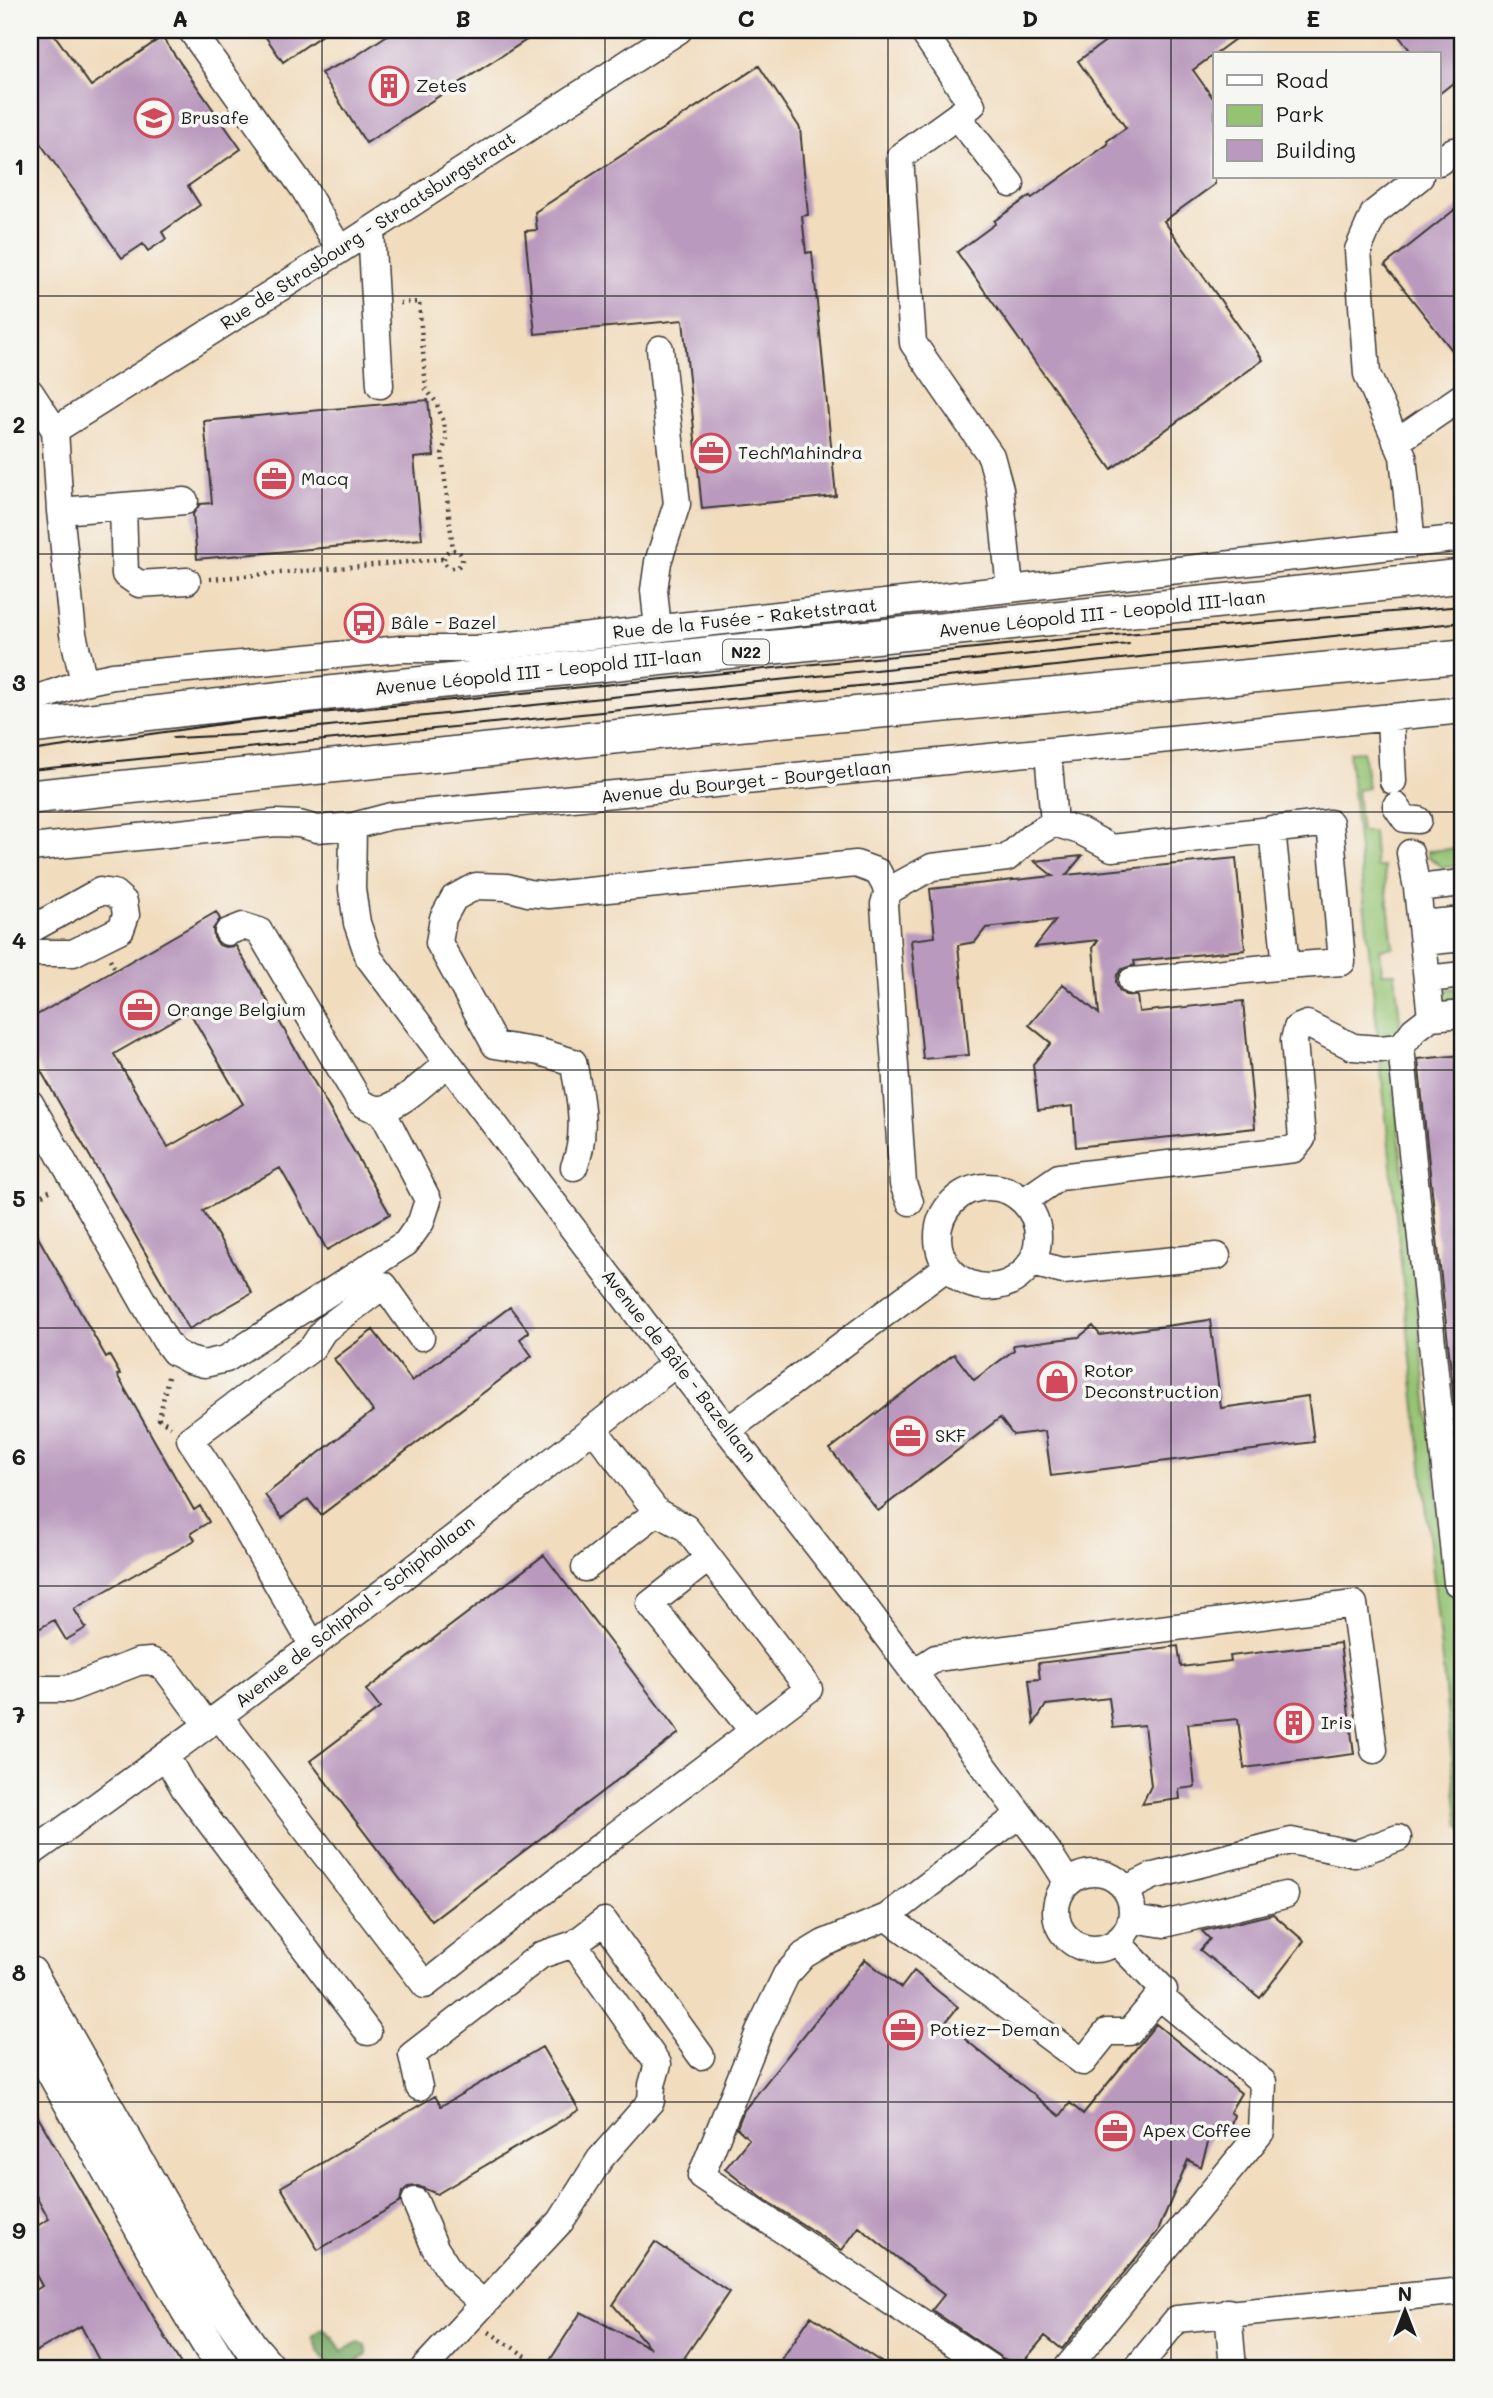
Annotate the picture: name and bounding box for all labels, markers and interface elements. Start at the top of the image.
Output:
text: A [172,3,188,33]
text: B [455,3,471,33]
text: C [737,3,755,33]
text: D [1022,3,1038,33]
text: E [1306,3,1320,33]
legend [1213,52,1440,178]
building icon: Zetes [368,65,410,107]
text: Road [1276,66,1328,93]
place label: Zetes [416,73,467,97]
school or university icon: Brusafe [133,97,175,139]
text: Park [1276,100,1324,127]
place label: Brusafe [181,105,249,129]
street label: Rue de Strasbourg - Straatsburgstraat [215,126,520,335]
text: Building [1276,136,1356,163]
text: 1 [14,151,24,181]
text: 2 [13,409,25,439]
office icon: TechMahindra [690,432,732,474]
place label: TechMahindra [738,440,863,464]
office icon: Macq [253,458,295,500]
place label: Macq [301,466,349,490]
street label: Avenue Léopold III - Leopold III-laan [937,584,1266,642]
street label: Rue de la Fusée - Raketstraat [612,592,878,644]
bus stop icon: Bâle - Bazel [343,602,385,644]
place label: Bâle - Bazel [391,610,496,634]
road number: N22 [723,639,769,664]
street label: Avenue Léopold III - Leopold III-laan [373,642,702,700]
text: 3 [12,667,26,697]
street label: Avenue du Bourget - Bourgetlaan [600,754,892,808]
text: 4 [12,925,26,955]
office icon: Orange Belgium [119,989,161,1031]
place label: Orange Belgium [167,997,306,1021]
text: 5 [12,1183,26,1213]
street label: Avenue de Bâle - Bazellaan [597,1264,763,1467]
place label: Rotor Deconstruction [1084,1358,1219,1403]
shop icon: Rotor Deconstruction [1036,1360,1078,1402]
office icon: SKF [887,1415,929,1457]
place label: SKF [935,1423,966,1447]
text: 6 [12,1441,26,1471]
street label: Avenue de Schiphol - Schiphollaan [230,1510,479,1712]
text: 7 [13,1699,26,1729]
building icon: Iris [1273,1702,1315,1744]
place label: Iris [1321,1710,1352,1734]
text: 8 [12,1957,26,1987]
office icon: Potiez–Deman [882,2009,924,2051]
place label: Potiez–Deman [930,2017,1060,2041]
office icon: Apex Coffee [1094,2110,1136,2152]
place label: Apex Coffee [1142,2118,1251,2142]
text: 9 [12,2215,26,2245]
north arrow [1370,2276,1440,2346]
text: N [1398,2281,1412,2306]

